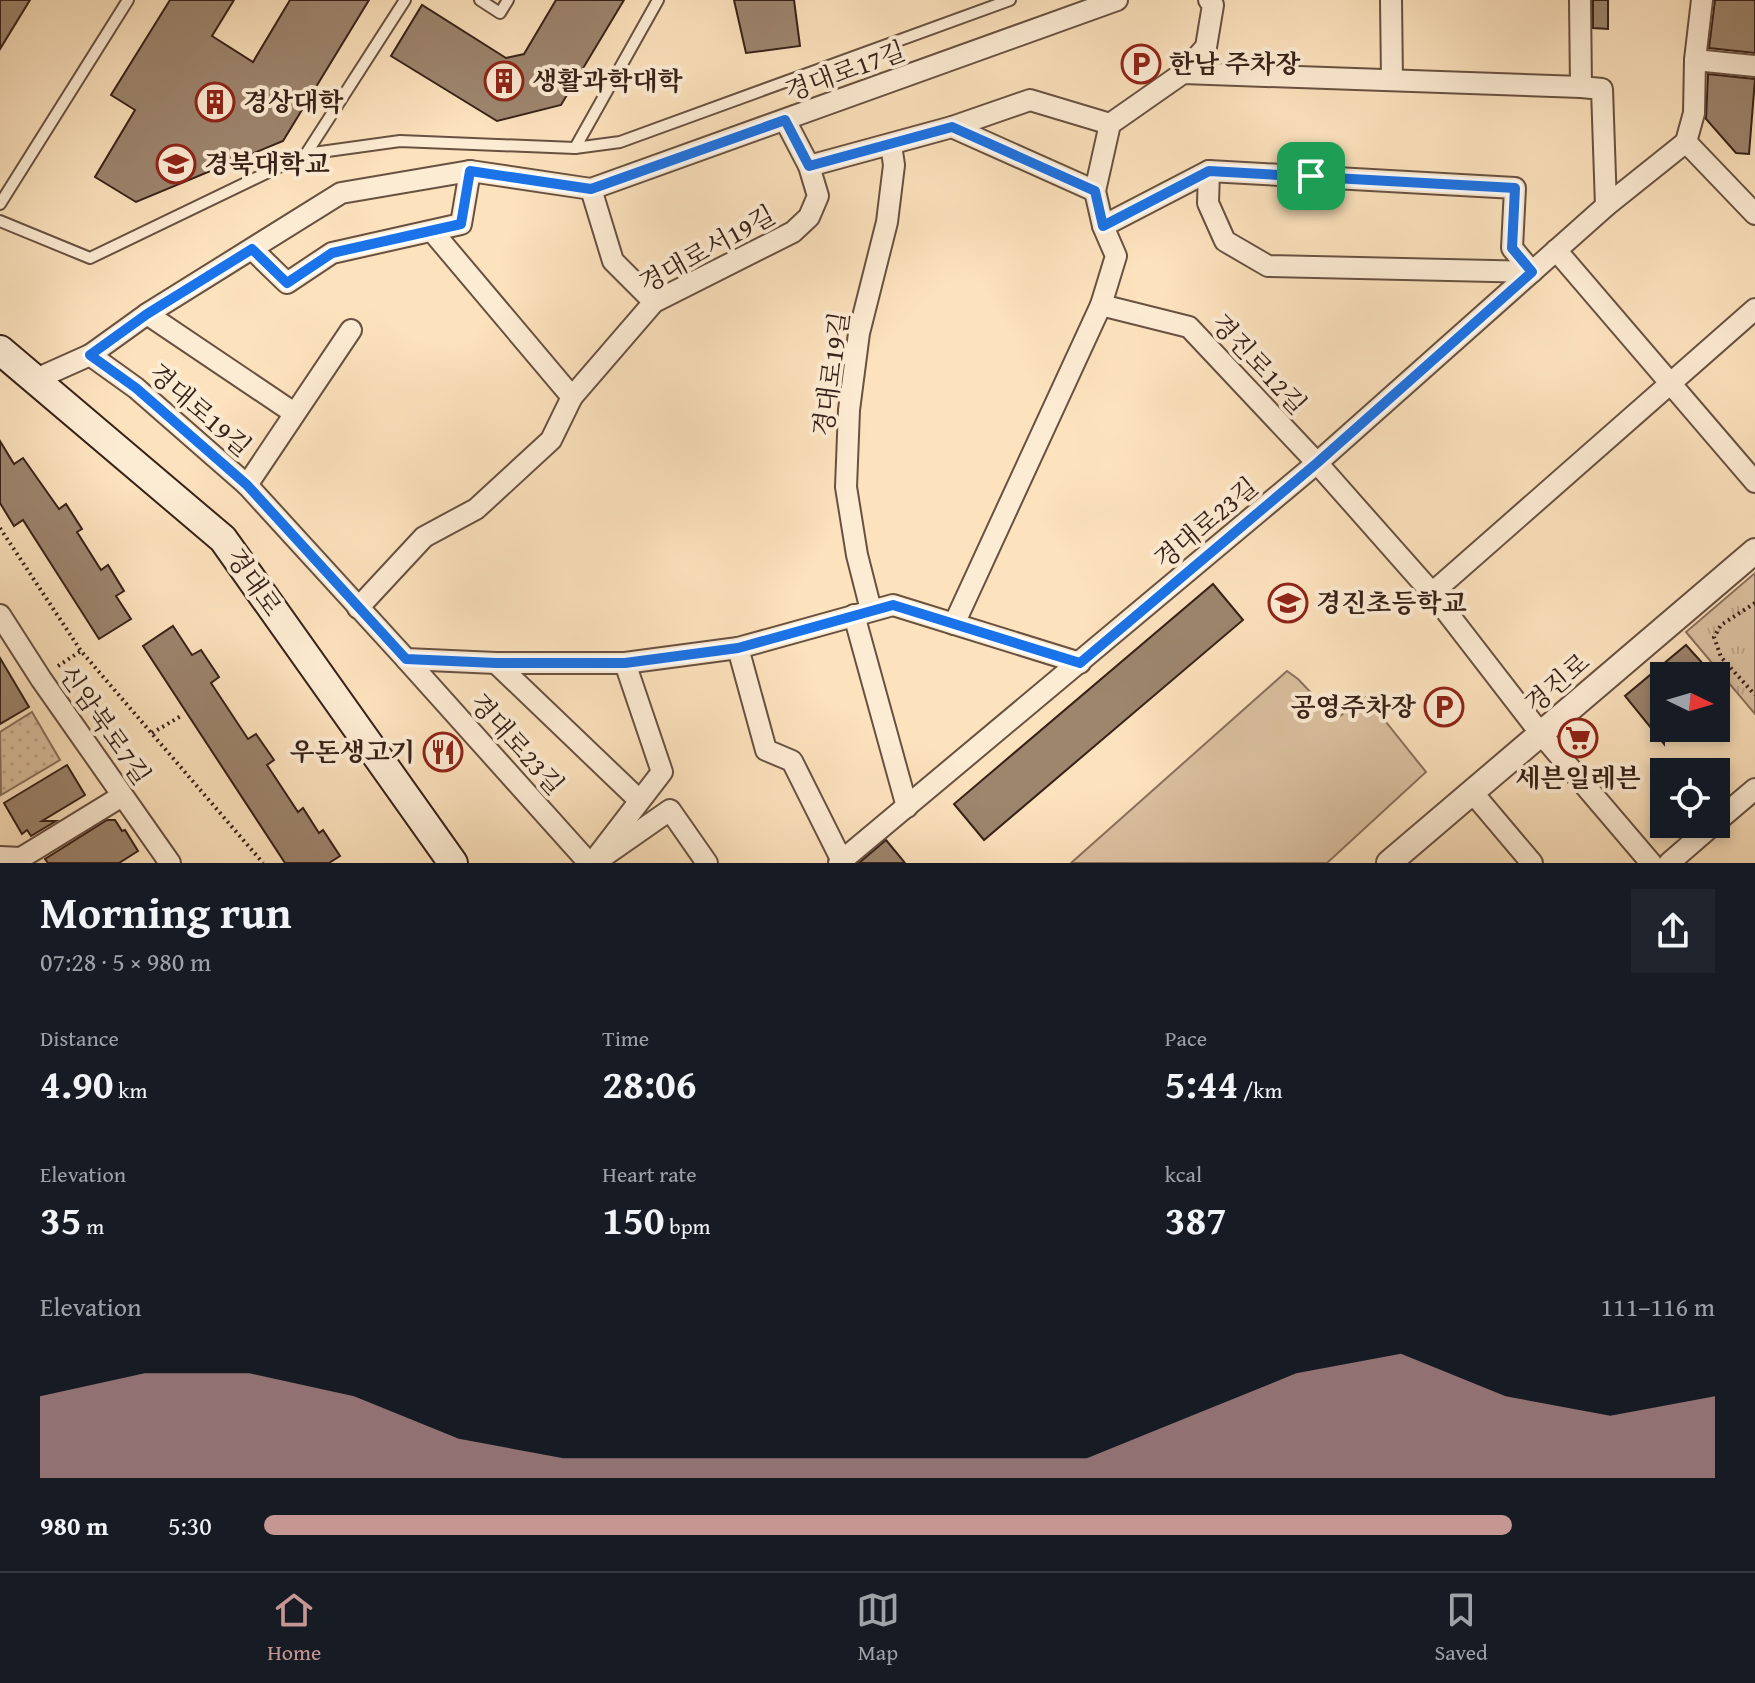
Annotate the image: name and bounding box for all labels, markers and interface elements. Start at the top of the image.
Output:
street label: 경대로17길 [779,31,910,110]
parking icon: 한남 주차장 [1120,43,1162,85]
place label: 한남 주차장 [1169,44,1301,83]
building icon: 생활과학대학 [483,60,525,102]
place label: 생활과학대학 [532,61,684,100]
building icon: 경상대학 [194,81,236,123]
place label: 경상대학 [243,82,344,121]
pin [1277,142,1345,210]
school or university icon: 경북대학교 [155,143,197,185]
place label: 경북대학교 [204,144,330,183]
icon: arrive [1289,154,1333,198]
street label: 경대로서19길 [631,195,782,302]
street label: 경진로12길 [1202,304,1316,423]
street label: 경대로19길 [802,309,859,439]
street label: 경대로19길 [140,354,260,466]
street label: 경대로23길 [1145,467,1266,578]
street label: 경대로 [217,540,292,624]
school or university icon: 경진초등학교 [1267,582,1309,624]
place label: 경진초등학교 [1316,583,1467,622]
street label: 경진로 [1515,643,1598,722]
street label: 신암북로7길 [50,657,161,792]
north arrow [1650,662,1730,742]
map controls [1650,662,1730,838]
street label: 경대로23길 [461,684,574,803]
parking icon: 공영주차장 [1423,686,1465,728]
place label: 공영주차장 [1290,687,1417,726]
supermarket icon: 세븐일레븐 [1557,717,1599,759]
restaurant icon: 우돈생고기 [422,731,464,773]
place label: 우돈생고기 [289,732,415,771]
place label: 세븐일레븐 [1515,758,1641,797]
button: locate [1650,758,1730,838]
text: Morning run [40,880,291,944]
button: share [1631,889,1715,973]
text: 07:28 · 5 × 980 m [40,942,211,981]
text: Distance [40,1022,119,1054]
text: Time [602,1022,649,1054]
text: Pace [1165,1022,1207,1054]
text: 4.90 [40,1054,113,1113]
text: 28:06 [602,1054,697,1113]
text: 5:44 [1165,1054,1238,1113]
text: km [113,1074,147,1106]
text: /km [1238,1074,1283,1106]
text: Elevation [40,1158,126,1190]
text: Heart rate [602,1158,697,1190]
text: kcal [1165,1158,1202,1190]
text: 35 [40,1190,81,1249]
text: 150 [602,1190,665,1249]
text: 387 [1165,1190,1227,1249]
text: m [81,1210,104,1242]
text: bpm [665,1210,711,1242]
text: Elevation [40,1287,142,1326]
text: 111–116 m [1601,1287,1715,1326]
text: 980 m [40,1506,108,1545]
text: 5:30 [168,1506,212,1545]
tab: Home [267,1588,321,1668]
tab: Map [856,1588,900,1668]
tab: Saved [1434,1588,1488,1668]

